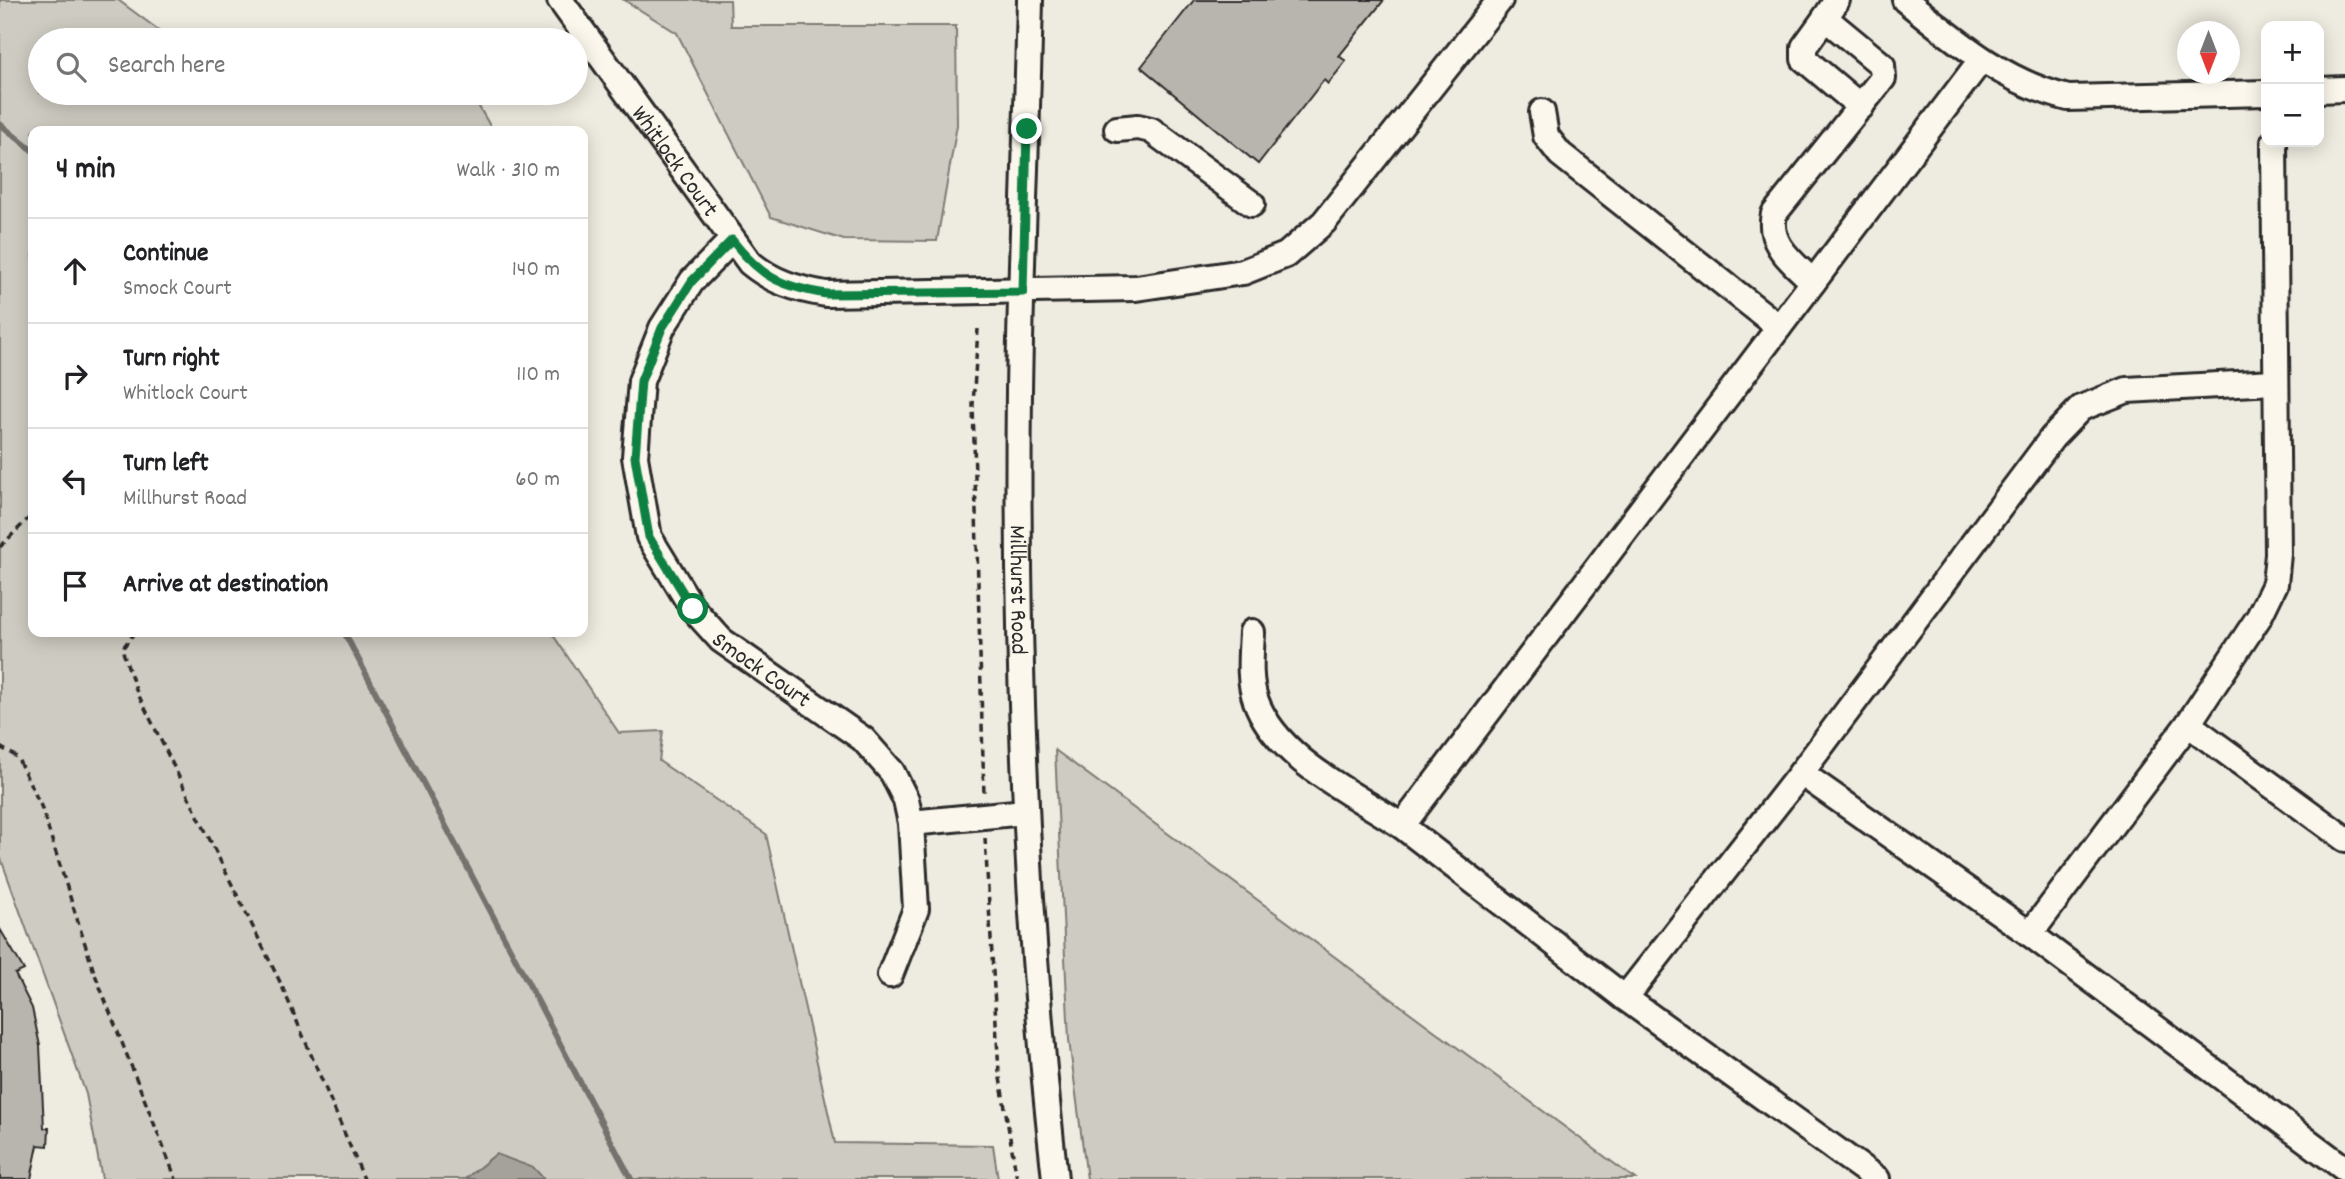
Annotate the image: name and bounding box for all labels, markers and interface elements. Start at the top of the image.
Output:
north arrow [2177,21,2240,84]
map controls [2261,21,2324,147]
button: + [2261,21,2324,84]
search box [28,28,588,105]
icon: search [52,48,90,86]
text: Search here [108,48,226,85]
button: − [2261,84,2324,147]
street label: Whitlock Court [622,100,725,225]
route end [1011,113,1042,144]
text: 4 min [56,150,115,193]
text: Walk · 310 m [456,155,560,188]
text: Continue [123,236,208,273]
icon: ahead [56,252,94,290]
text: 140 m [512,254,560,287]
text: Smock Court [123,273,232,306]
text: Turn right [123,341,220,378]
icon: right [56,357,94,395]
text: 110 m [516,359,560,392]
text: Whitlock Court [123,378,248,411]
text: Turn left [123,446,209,483]
icon: left [56,462,94,500]
text: 60 m [515,464,560,497]
text: Millhurst Road [123,483,247,516]
street label: Millhurst Road [999,525,1035,655]
icon: arrive [56,567,94,605]
text: Arrive at destination [123,567,328,604]
route start [677,593,708,624]
street label: Smock Court [702,626,817,718]

